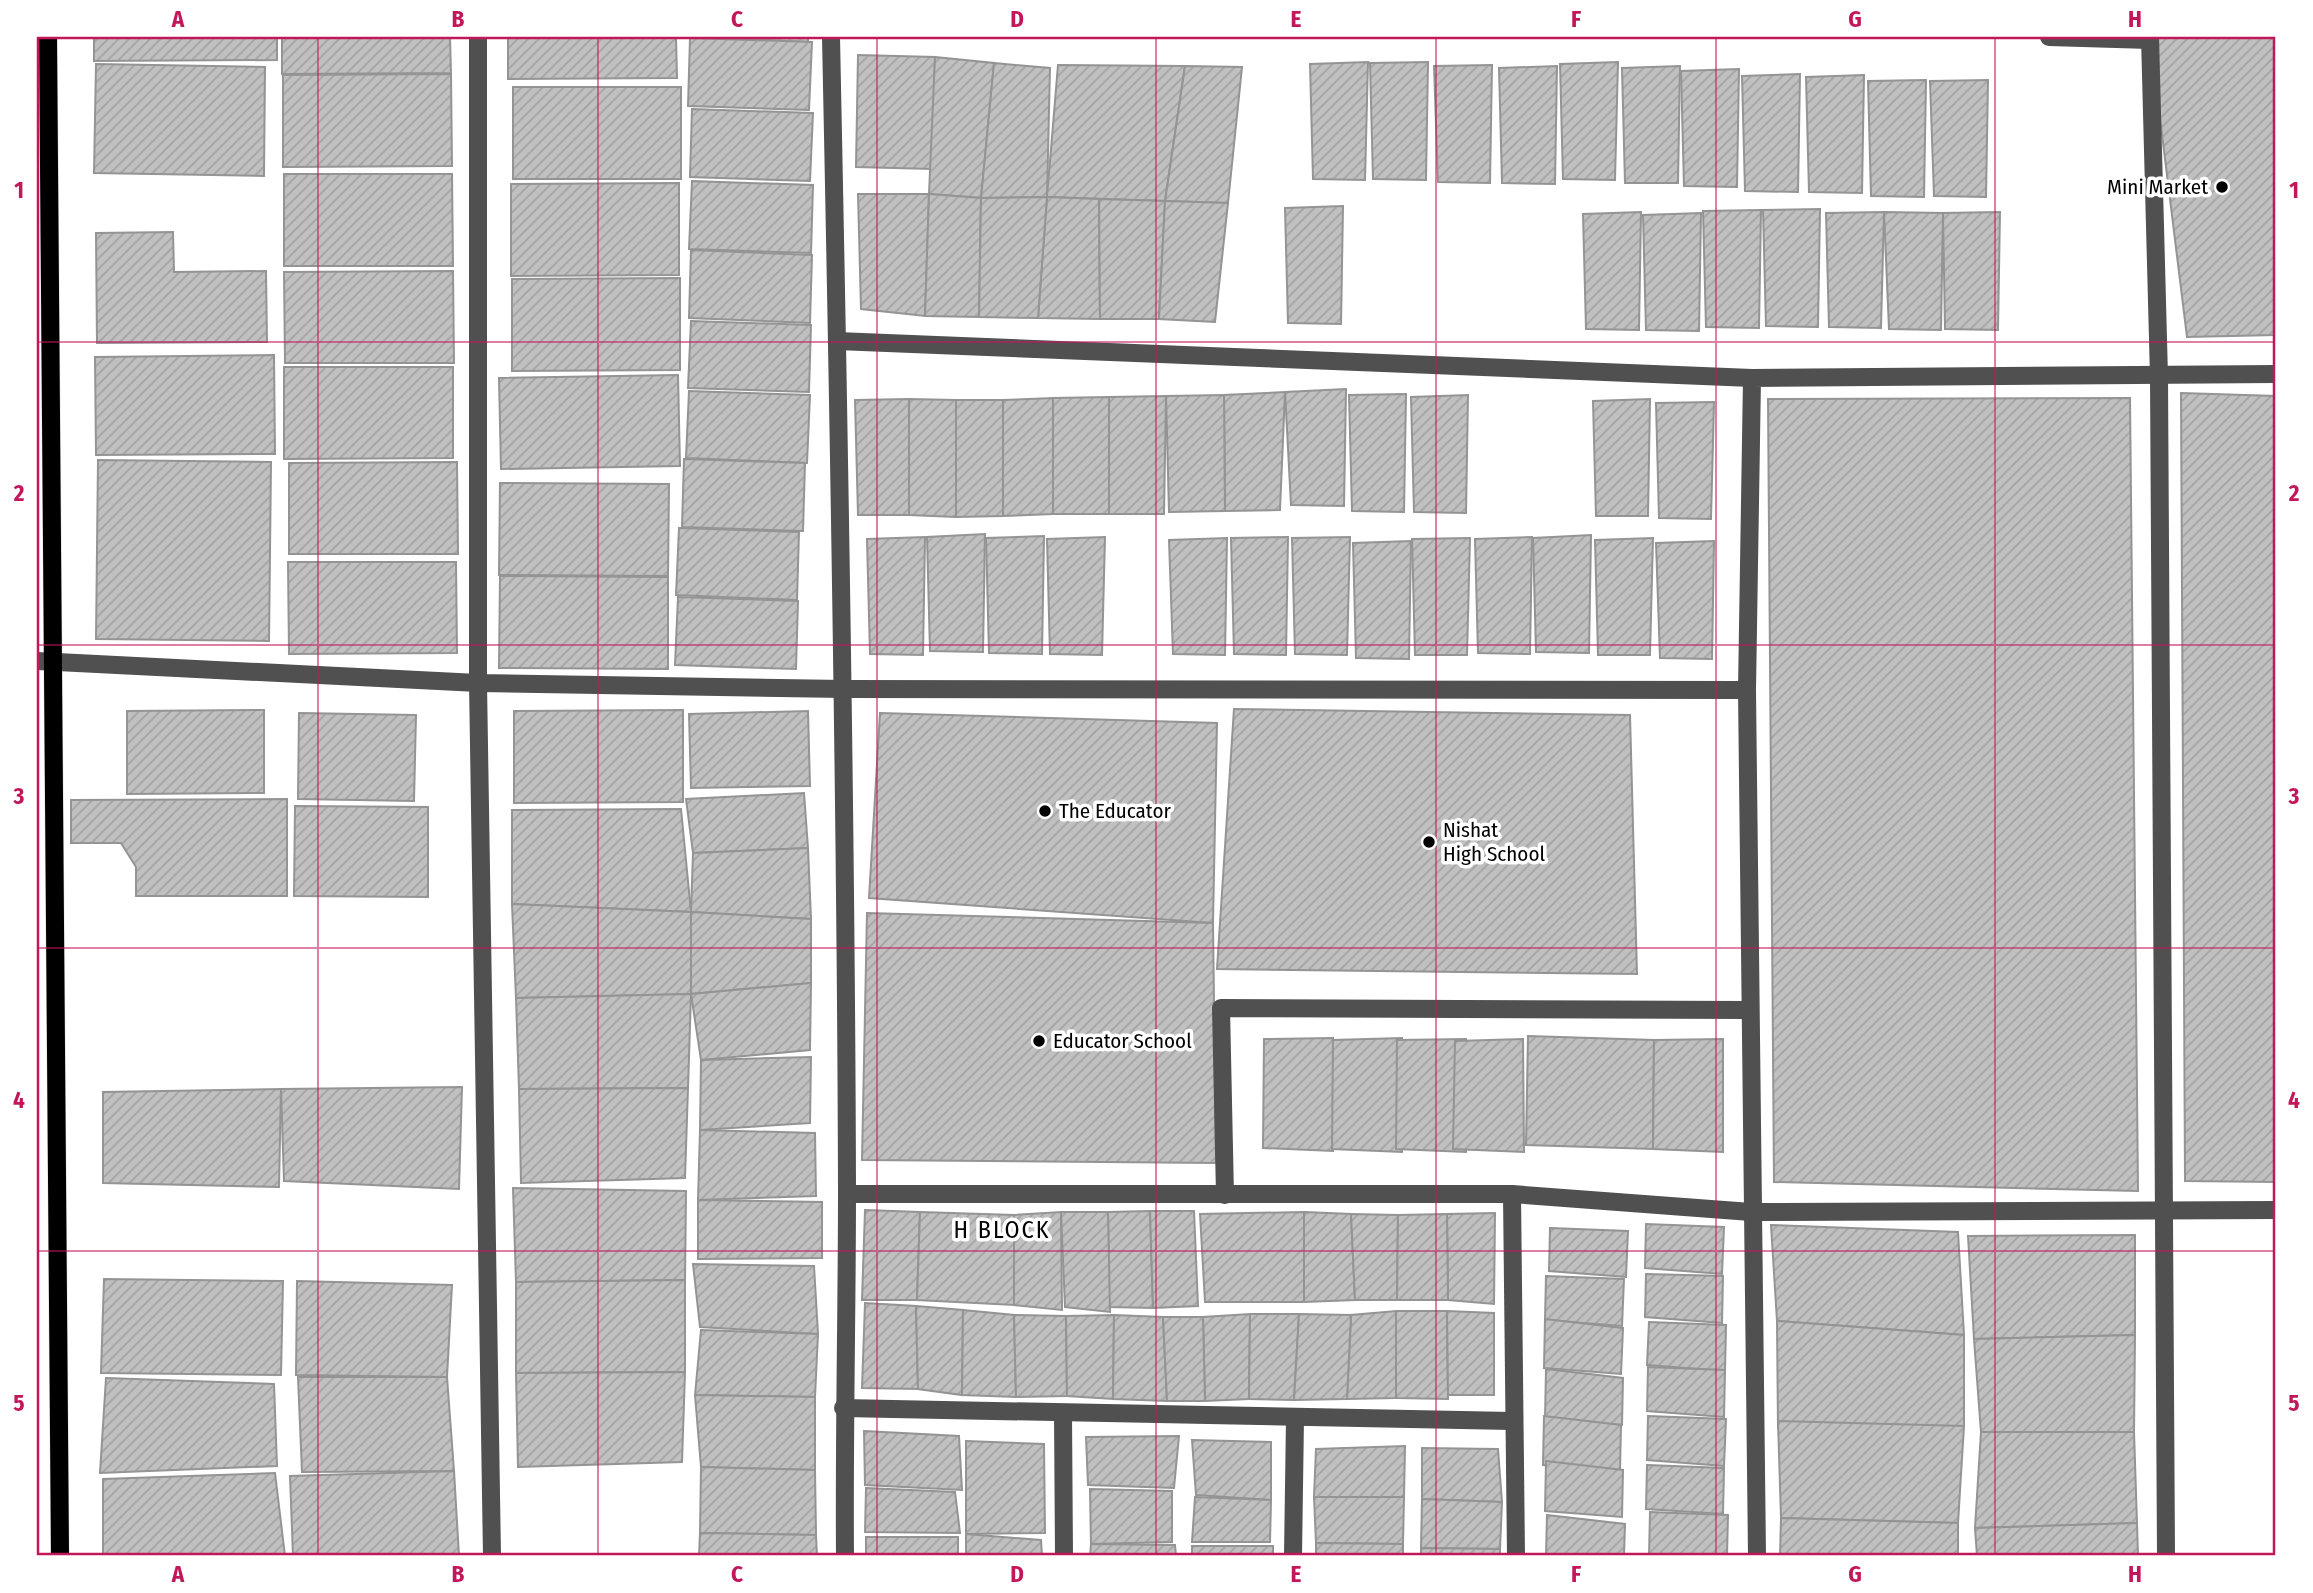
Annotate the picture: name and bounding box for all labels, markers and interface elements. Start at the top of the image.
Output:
text: A [171,5,185,33]
text: B [452,5,465,33]
text: C [731,5,743,33]
text: D [1010,5,1024,33]
text: E [1291,5,1302,33]
text: F [1571,5,1581,33]
text: G [1848,5,1862,33]
text: H [2128,5,2142,33]
place label: Mini Market [2107,174,2208,200]
text: 1 [14,176,24,204]
text: 1 [2289,176,2299,204]
marker: Mini Market [2214,179,2230,195]
text: 2 [13,479,25,507]
text: 2 [2288,479,2300,507]
text: 3 [13,782,25,810]
text: 3 [2288,782,2300,810]
place label: The Educator [1059,798,1171,824]
marker: The Educator [1037,803,1053,819]
place label: Nishat High School [1443,817,1545,867]
marker: Nishat High School [1421,834,1437,850]
place label: Educator School [1053,1028,1192,1054]
marker: Educator School [1031,1033,1047,1049]
text: 4 [13,1086,25,1114]
text: 4 [2288,1086,2300,1114]
district label: H BLOCK [954,1216,1050,1244]
text: 5 [13,1389,25,1417]
text: 5 [2288,1389,2300,1417]
text: A [171,1560,185,1588]
text: B [452,1560,465,1588]
text: C [731,1560,743,1588]
text: D [1010,1560,1024,1588]
text: E [1291,1560,1302,1588]
text: F [1571,1560,1581,1588]
text: G [1848,1560,1862,1588]
text: H [2128,1560,2142,1588]

